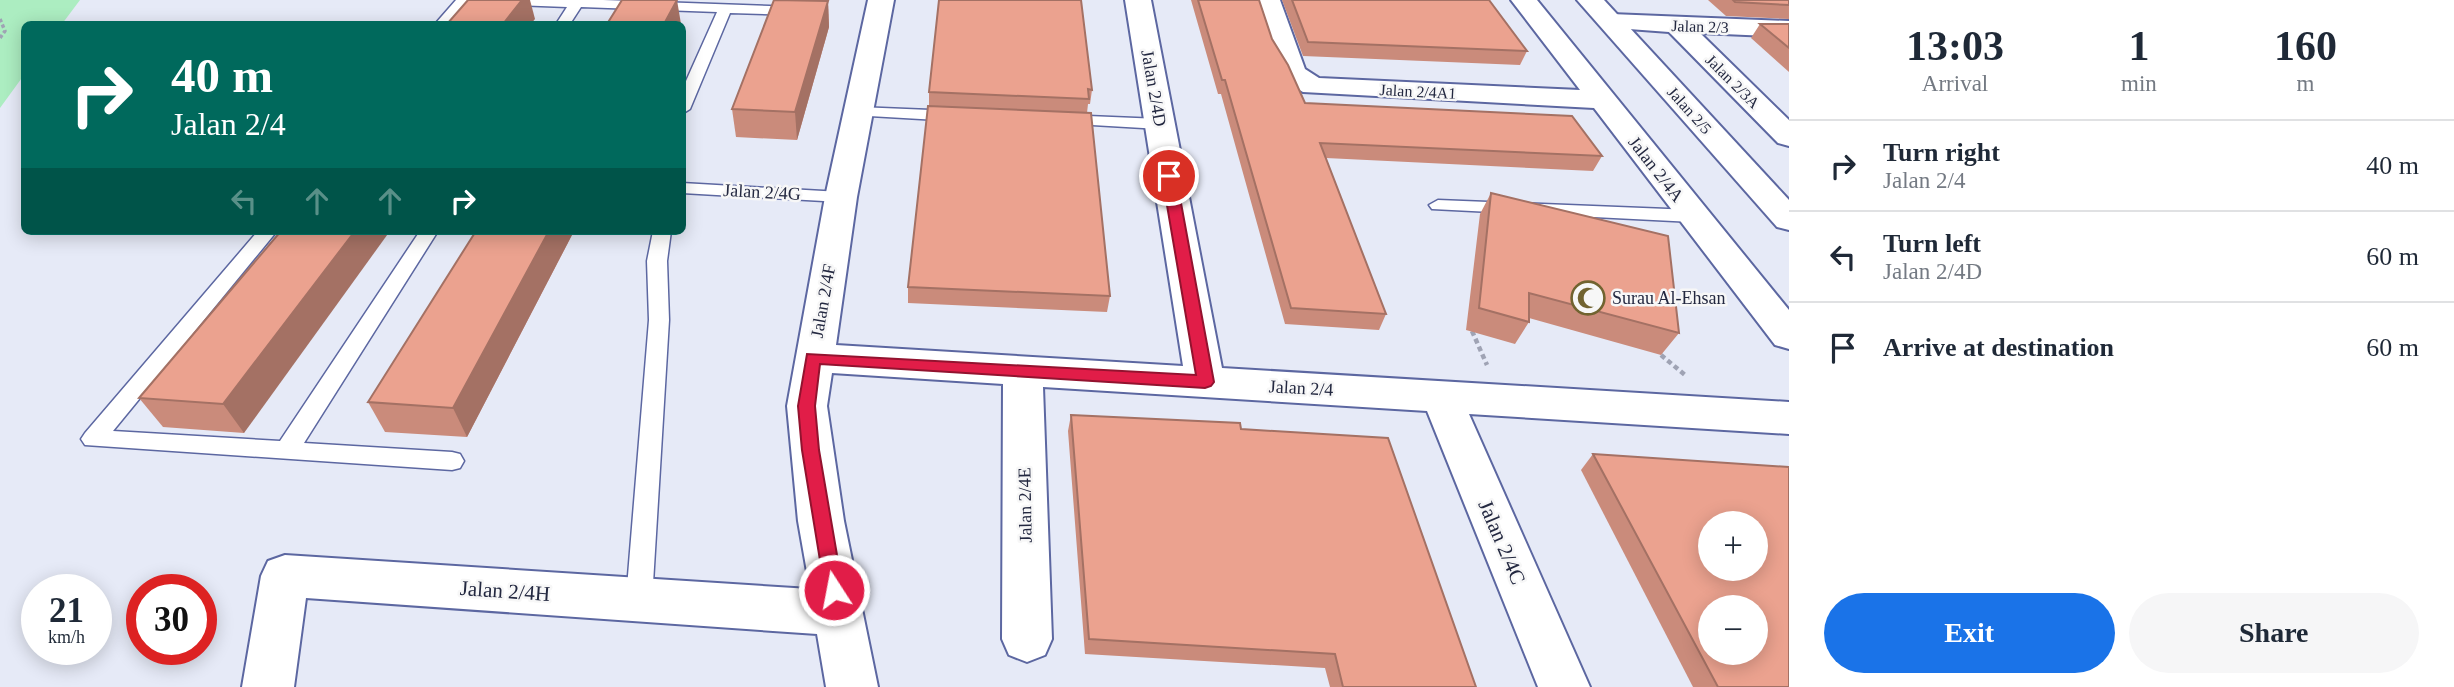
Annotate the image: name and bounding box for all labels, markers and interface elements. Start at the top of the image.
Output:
street label: Jalan 2/3 [1671,17,1729,36]
text: 13:03 [1906,23,2004,69]
text: 1 [2128,23,2149,69]
text: 160 [2274,23,2337,69]
text: 40 m [171,48,273,103]
street label: Jalan 2/4D [1137,48,1171,128]
icon: right [56,49,147,140]
street label: Jalan 2/3A [1702,51,1763,112]
text: Arrival [1922,71,1988,96]
text: min [2121,71,2157,96]
text: m [2296,71,2314,96]
street label: Jalan 2/4A1 [1379,81,1457,102]
street label: Jalan 2/5 [1664,83,1715,137]
text: Jalan 2/4 [171,106,286,142]
street label: Jalan 2/4A [1624,132,1688,206]
text: Turn right [1883,138,2000,167]
pin [1139,146,1199,206]
icon: right [1824,147,1862,185]
text: 40 m [2366,151,2419,180]
icon: arrive [1150,157,1188,195]
text: Jalan 2/4 [1883,168,1965,193]
street label: Jalan 2/4G [723,180,801,204]
icon: left [225,182,263,220]
icon: ahead [298,182,336,220]
icon: ahead [371,182,409,220]
icon: right [444,182,482,220]
text: Turn left [1883,229,1981,258]
icon: left [1824,238,1862,276]
text: 60 m [2366,242,2419,271]
text: Jalan 2/4D [1883,259,1982,284]
street label: Jalan 2/4F [807,263,839,339]
mosque icon: Surau Al-Ehsan [1569,279,1607,317]
place label: Surau Al-Ehsan [1612,288,1725,308]
icon: arrive [1824,329,1862,367]
text: Arrive at destination [1883,333,2114,362]
text: 60 m [2366,333,2419,362]
street label: Jalan 2/4 [1268,376,1334,400]
street label: Jalan 2/4E [1014,467,1036,543]
street label: Jalan 2/4C [1474,496,1530,588]
map controls [1698,511,1768,665]
button: + [1698,511,1768,581]
position arrow [797,553,871,627]
speed limit sign: 30 [126,574,217,665]
street label: Jalan 2/4H [459,576,551,606]
text: 21 [49,591,84,630]
button: Exit [1824,593,2115,673]
button: Share [2129,593,2419,673]
button: − [1698,595,1768,665]
text: km/h [48,627,85,647]

